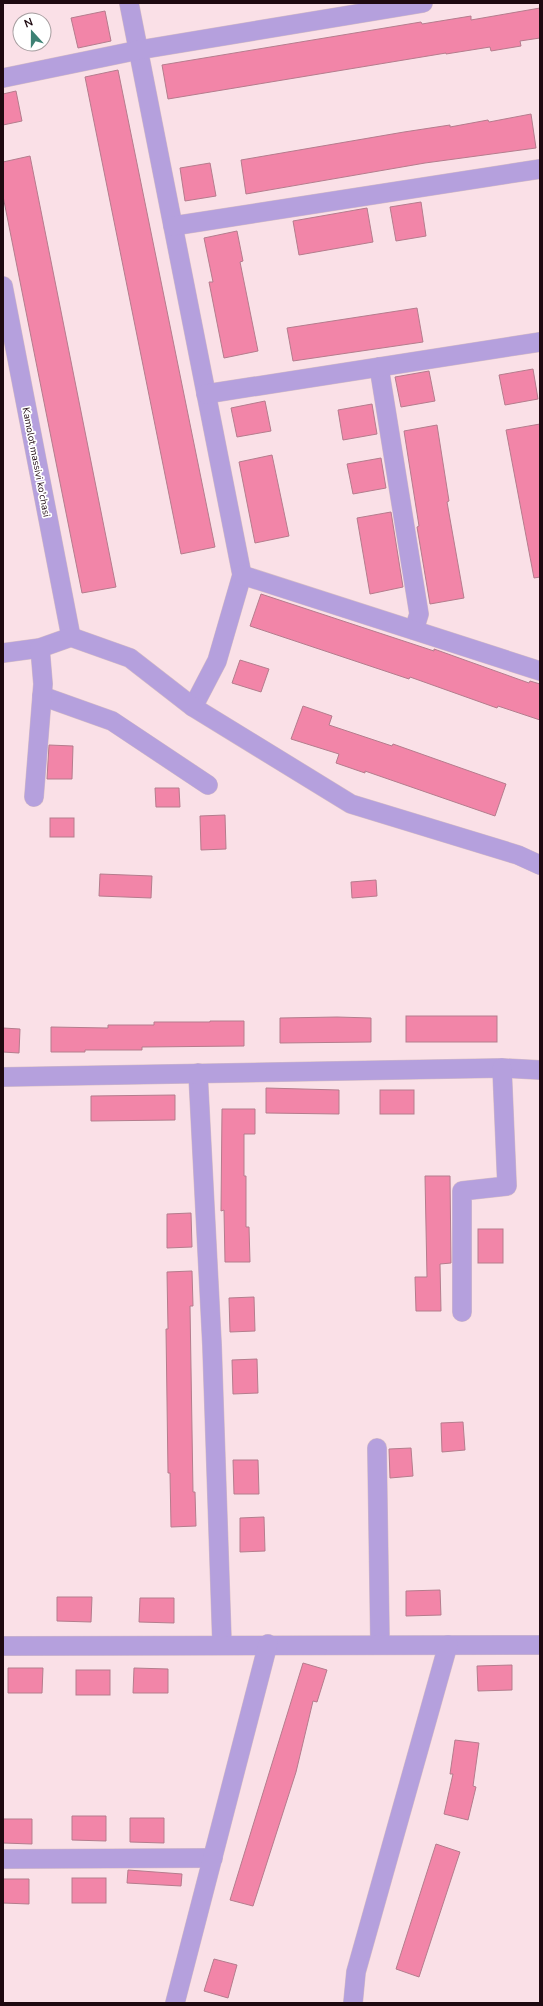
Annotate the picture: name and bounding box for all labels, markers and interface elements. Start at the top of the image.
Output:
north arrow [12,12,52,52]
text: N [22,15,35,32]
street label: Kamolot massivi ko'chasi [19,406,54,518]

